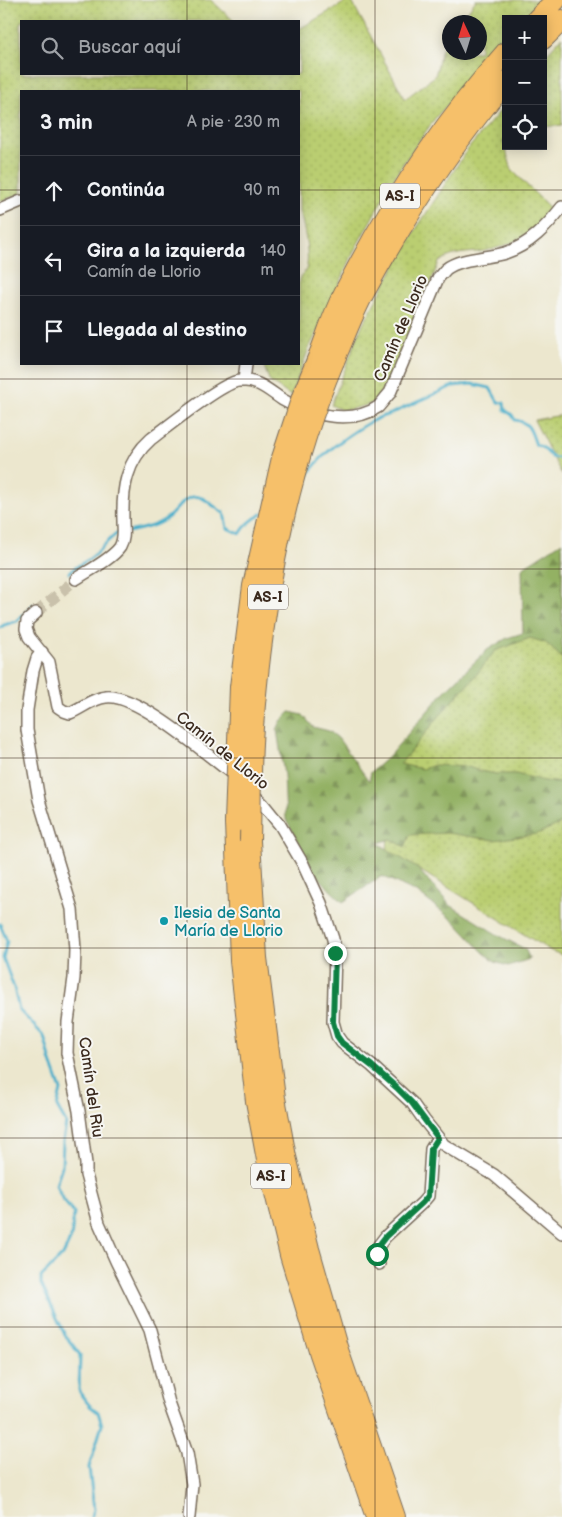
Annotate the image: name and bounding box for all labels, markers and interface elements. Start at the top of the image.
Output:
north arrow [442,15,487,60]
map controls [502,15,547,150]
button: + [502,15,547,60]
search box [20,20,300,75]
icon: search [38,34,66,62]
text: Buscar aquí [78,36,181,59]
button: − [502,60,547,105]
button: locate [502,105,547,150]
text: 3 min [40,110,93,135]
text: A pie · 230 m [187,113,280,132]
icon: ahead [40,177,68,205]
text: Continúa [87,179,165,202]
text: 90 m [244,181,280,200]
road number: AS-I [380,184,420,208]
text: Gira a la izquierda [87,240,245,263]
text: 140 m [260,242,286,280]
icon: left [40,247,68,275]
text: Camín de Llorio [87,263,201,282]
street label: Camín de Llorio [370,272,432,385]
icon: arrive [40,317,68,345]
text: Llegada al destino [87,319,247,342]
road number: AS-I [248,584,288,610]
street label: Camín de Llorio [172,708,272,794]
place label: Ilesia de Santa María de Llorio [174,904,283,941]
marker: Ilesia de Santa María de Llorio [158,915,170,927]
route end [324,942,347,965]
street label: Camín del Riu [74,1036,107,1139]
road number: AS-I [251,1164,291,1188]
route start [366,1243,389,1266]

